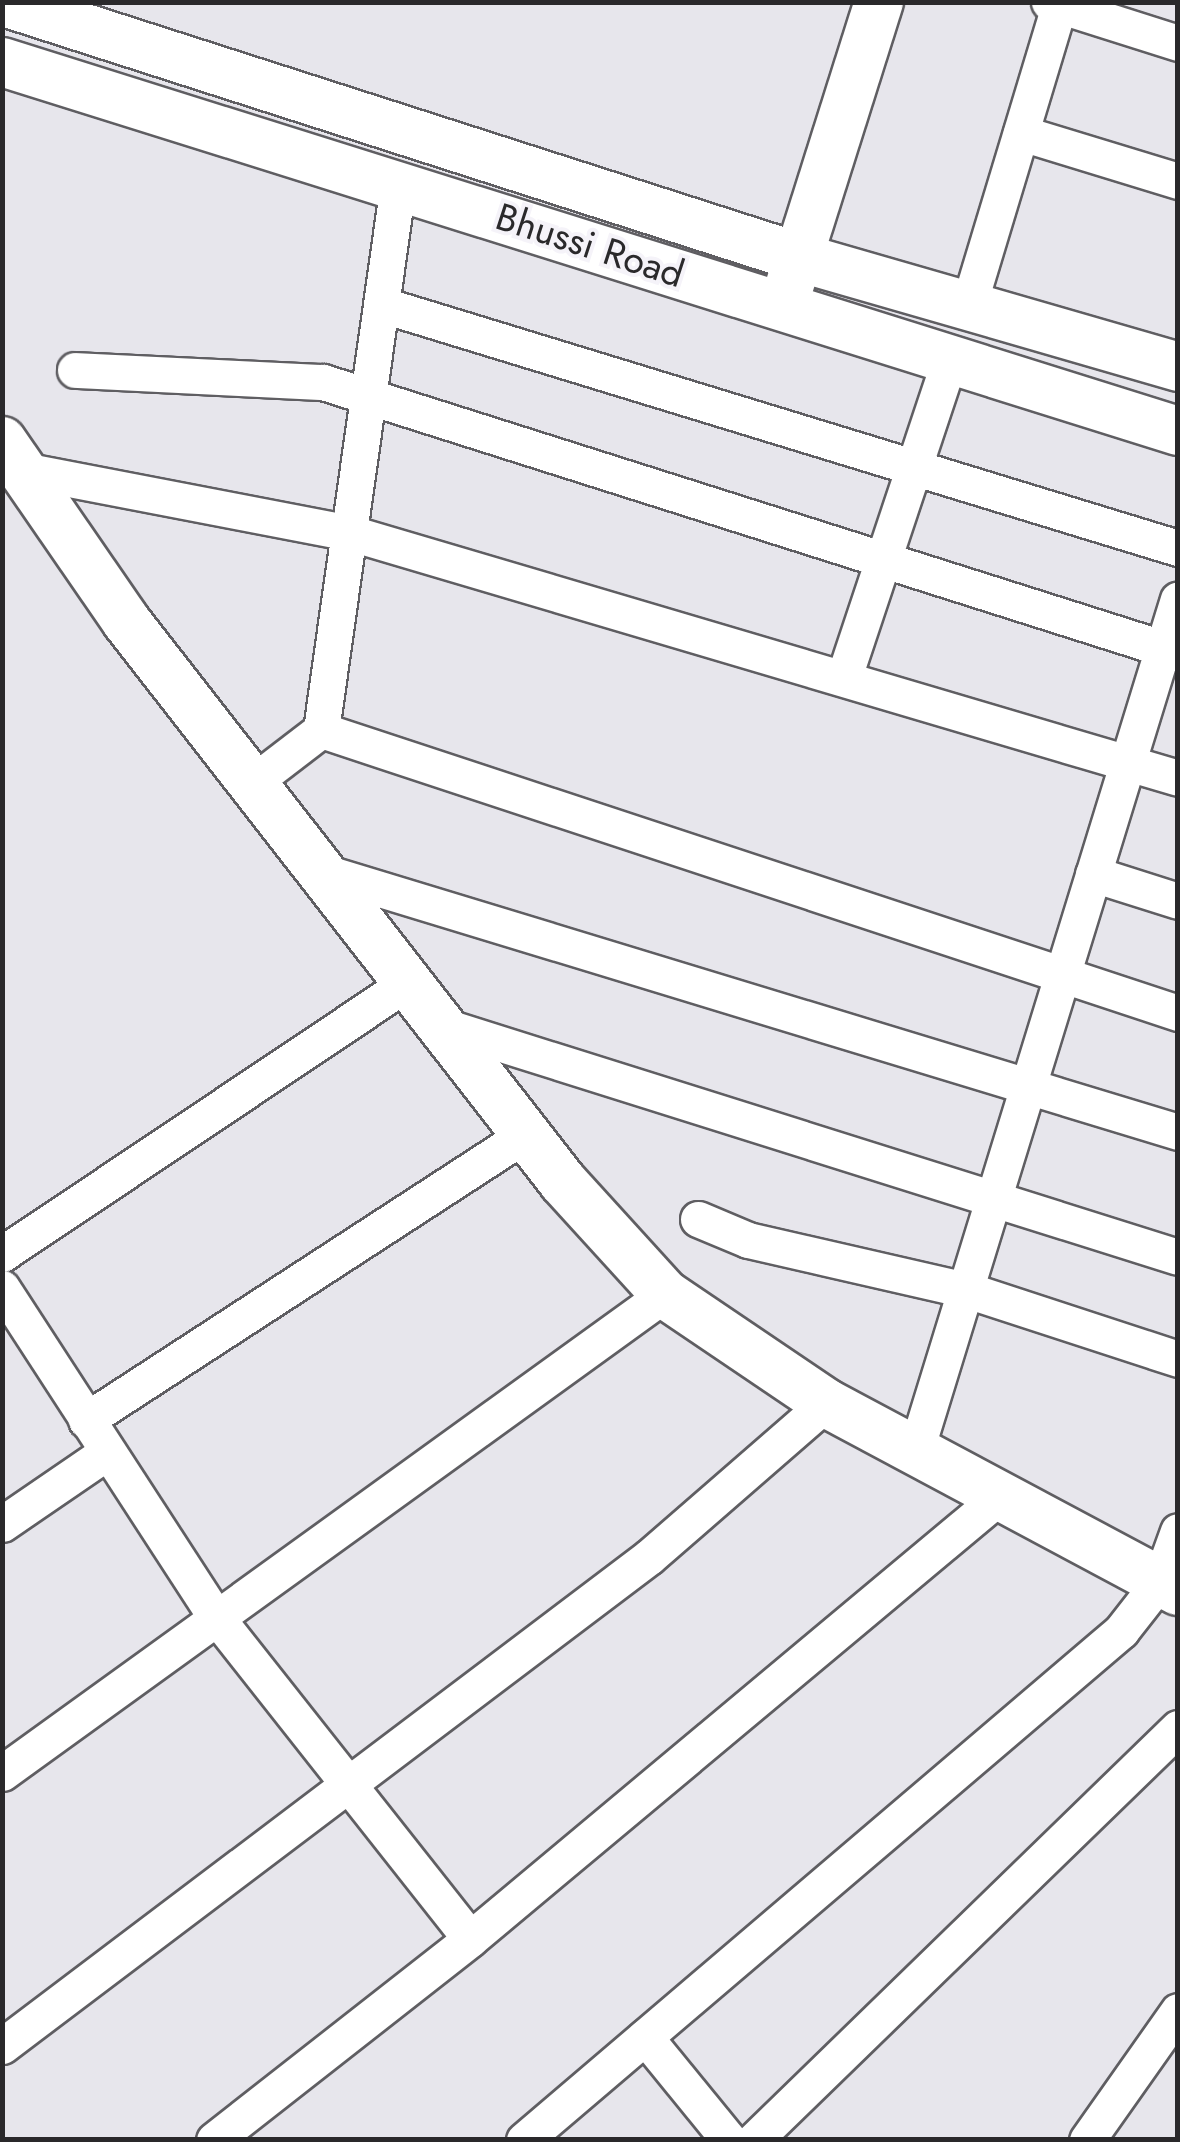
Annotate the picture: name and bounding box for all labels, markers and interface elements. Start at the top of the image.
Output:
street label: Bhussi Road [490,193,690,297]

